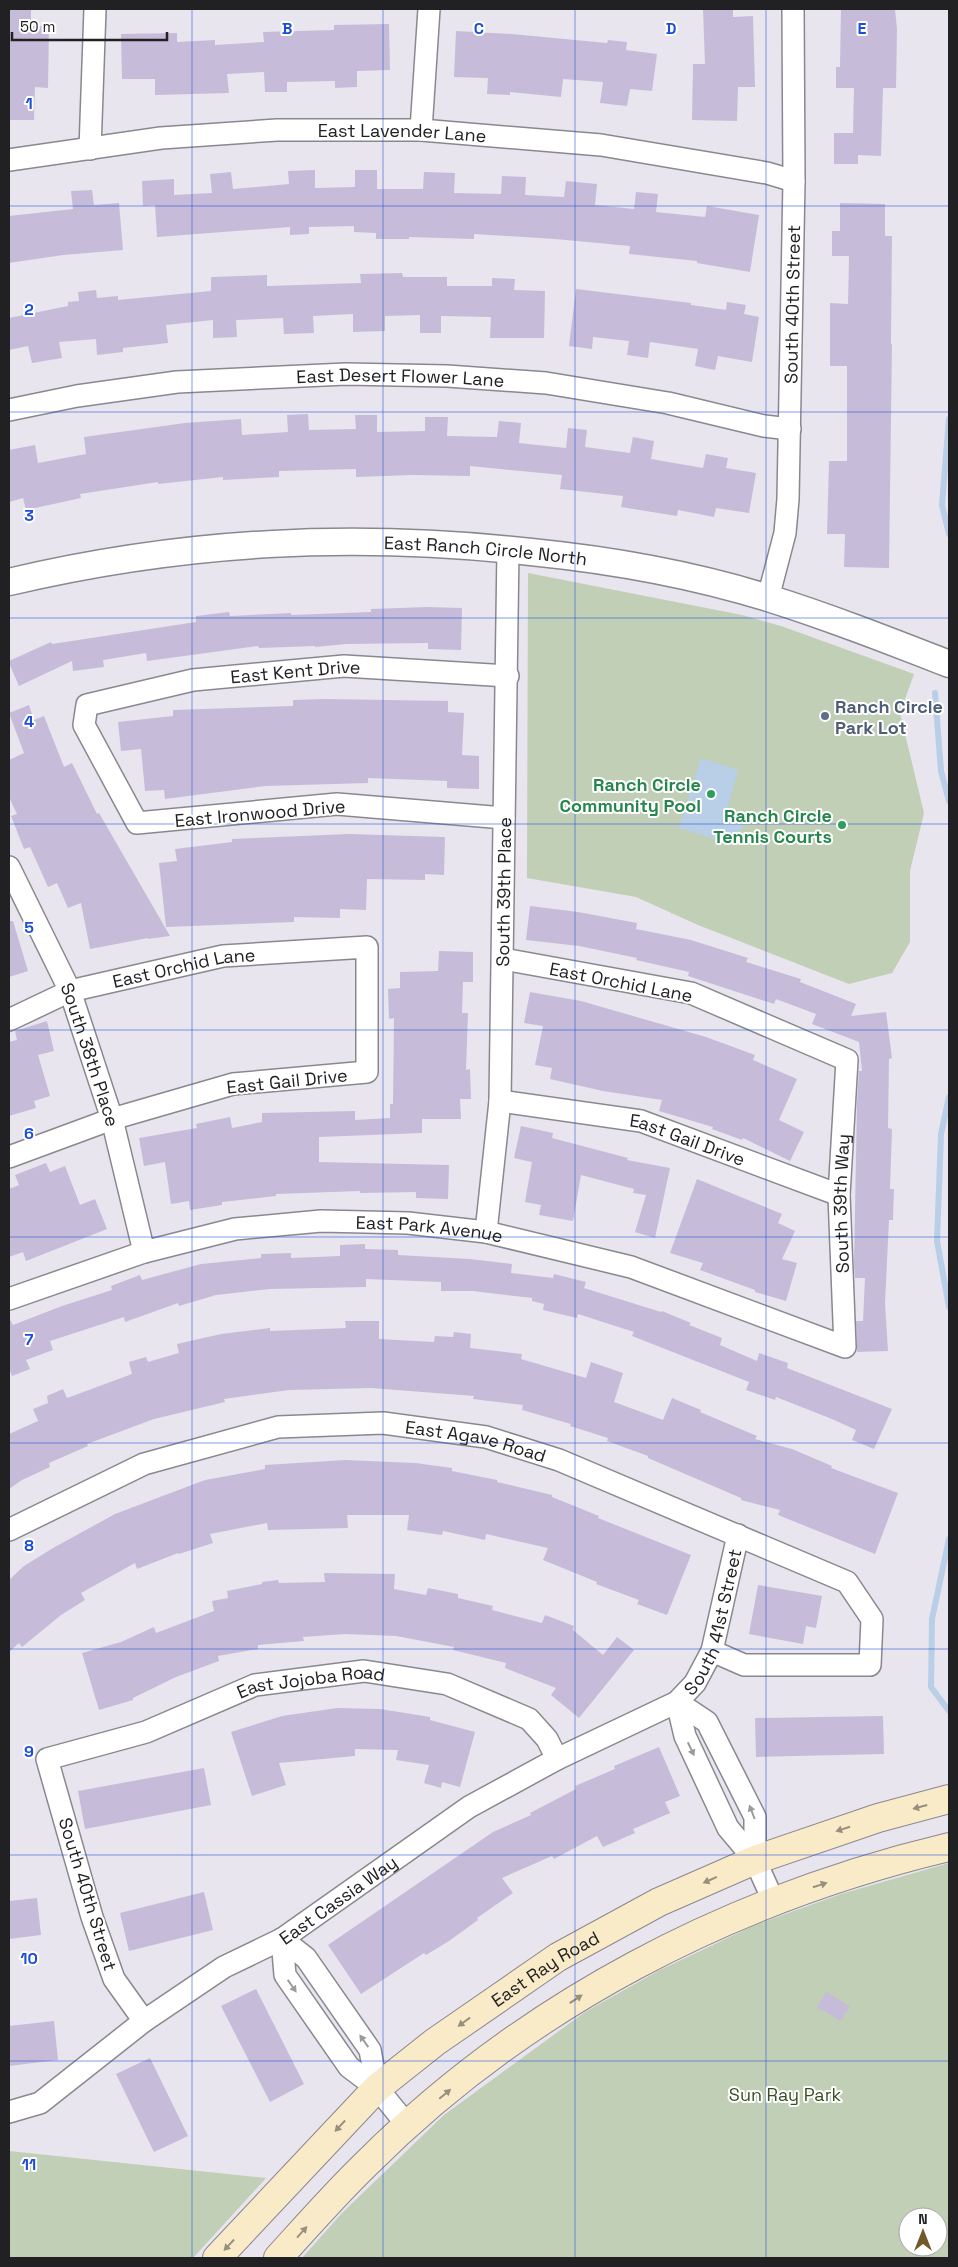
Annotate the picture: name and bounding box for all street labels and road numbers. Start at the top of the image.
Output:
street label: East Lavender Lane [318,119,487,147]
street label: South 40th Street [779,225,805,384]
street label: East Desert Flower Lane [296,362,505,392]
street label: East Ranch Circle North [384,531,589,570]
street label: East Kent Drive [229,654,361,688]
street label: East Ironwood Drive [174,794,346,832]
street label: South 39th Place [490,817,516,967]
street label: East Orchid Lane [110,943,256,992]
street label: East Orchid Lane [547,957,695,1007]
street label: South 38th Place [56,979,125,1129]
street label: East Gail Drive [225,1063,349,1099]
street label: East Gail Drive [628,1108,748,1170]
street label: South 39th Way [827,1133,854,1274]
street label: East Park Avenue [355,1210,506,1247]
street label: East Agave Road [404,1415,549,1467]
street label: South 41st Street [678,1547,746,1700]
street label: East Jojoba Road [233,1660,387,1703]
street label: South 40th Street [54,1815,122,1973]
street label: East Cassia Way [274,1850,401,1949]
street label: East Ray Road [486,1925,603,2011]

